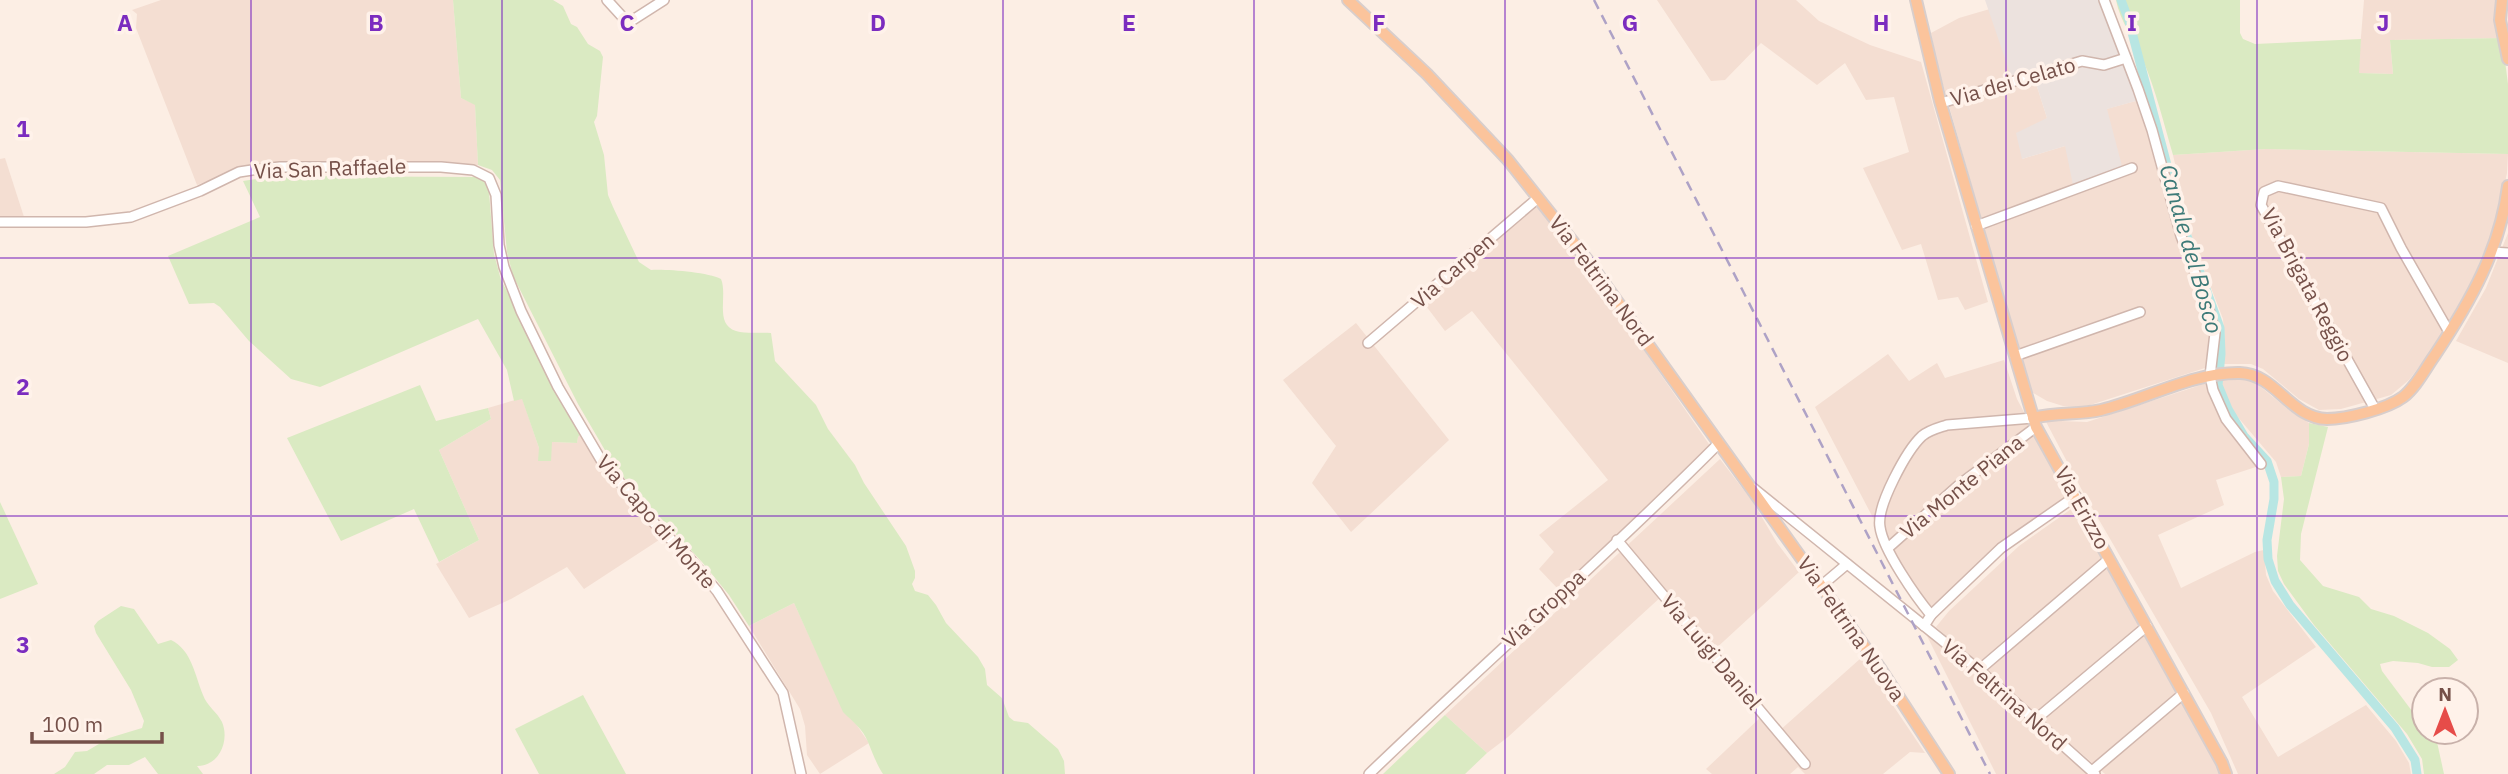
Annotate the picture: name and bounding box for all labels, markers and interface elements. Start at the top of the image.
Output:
text: A [117,7,133,37]
text: B [368,7,384,37]
text: C [620,7,635,37]
text: D [870,7,886,37]
text: E [1122,7,1136,37]
text: F [1372,7,1386,37]
text: G [1622,7,1638,37]
text: H [1873,7,1889,37]
text: I [2127,7,2137,37]
text: J [2377,7,2389,37]
street label: Via dei Celato [1947,50,2078,112]
text: 1 [16,113,30,143]
street label: Via San Raffaele [253,151,407,185]
water label: Canale del Bosco [2153,161,2230,337]
street label: Via Brigata Reggio [2255,203,2360,366]
street label: Via Feltrina Nord [1543,209,1660,352]
street label: Via Carpen [1405,226,1500,314]
text: 2 [16,371,30,401]
street label: Via Monte Piana [1894,428,2029,545]
street label: Via Capo di Monte [591,448,723,594]
street label: Via Erizzo [2049,461,2117,554]
street label: Via Feltrina Nuova [1791,550,1912,706]
street label: Via Groppa [1496,563,1591,654]
street label: Via Luigi Daniel [1655,588,1769,715]
text: 3 [16,629,30,659]
street label: Via Feltrina Nord [1936,632,2073,756]
north arrow [2410,676,2480,746]
text: N [2438,682,2452,706]
scale bar [32,700,161,744]
text: 100 m [42,710,103,738]

